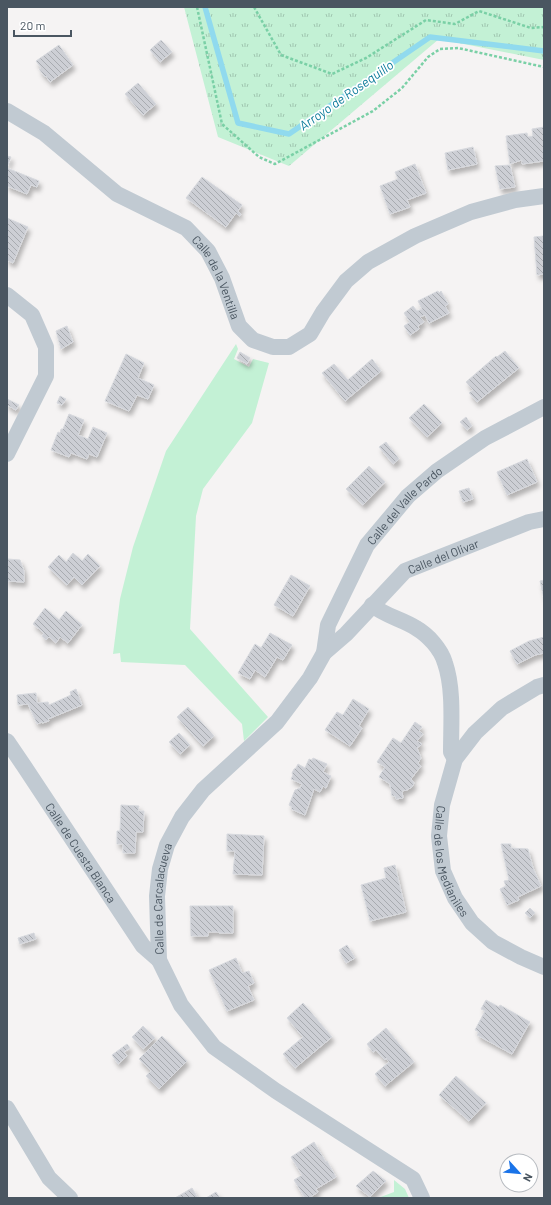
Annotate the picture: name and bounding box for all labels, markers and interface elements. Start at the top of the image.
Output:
scale bar [14,12,71,38]
text: 20 m [20,18,46,32]
water label: Arroyo de Rosequillo [296,56,396,134]
street label: Calle de la Ventilla [190,232,243,321]
street label: Calle del Valle Pardo [364,463,444,547]
street label: Calle del Olivar [406,535,481,576]
street label: Calle de Cuesta Blanca [43,800,119,905]
street label: Calle de los Medianiles [432,805,472,919]
street label: Calle de Carcalacueva [150,841,174,955]
north arrow [499,1153,539,1193]
text: N [521,1172,536,1184]

